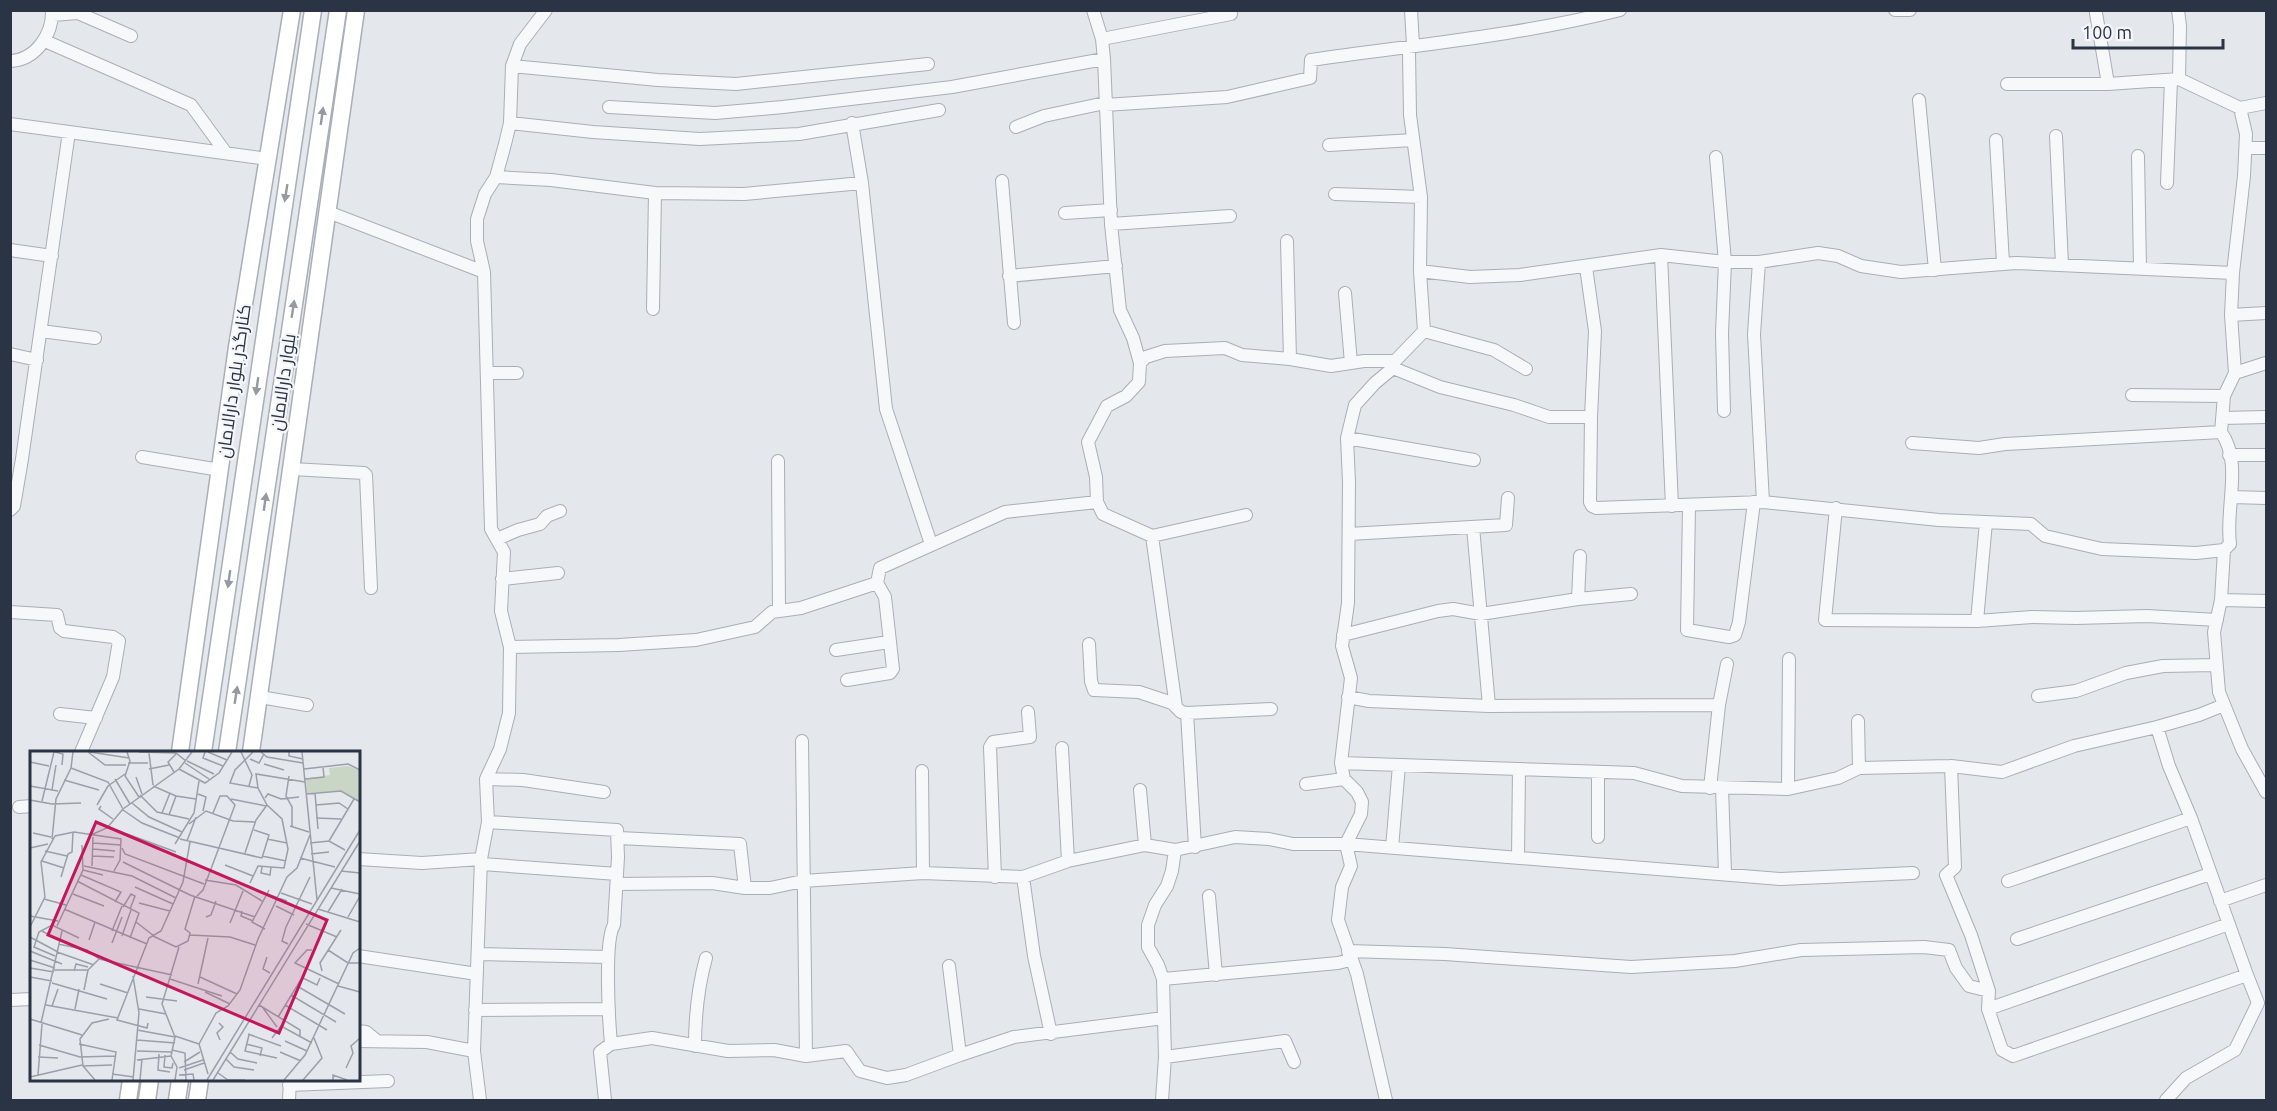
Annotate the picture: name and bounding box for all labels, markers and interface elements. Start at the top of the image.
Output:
scale bar [2073,12,2223,50]
text: 100 m [2082,22,2132,42]
one-way arrow [318,107,327,126]
one-way arrow [281,184,290,203]
one-way arrow [289,299,298,318]
street label: کنارگذر بلوار دارالامان [212,303,256,460]
street label: بلوار دارالامان [265,332,301,432]
one-way arrow [252,376,261,395]
one-way arrow [260,492,269,511]
one-way arrow [225,569,234,588]
one-way arrow [232,685,241,704]
inset map [30,751,360,1081]

